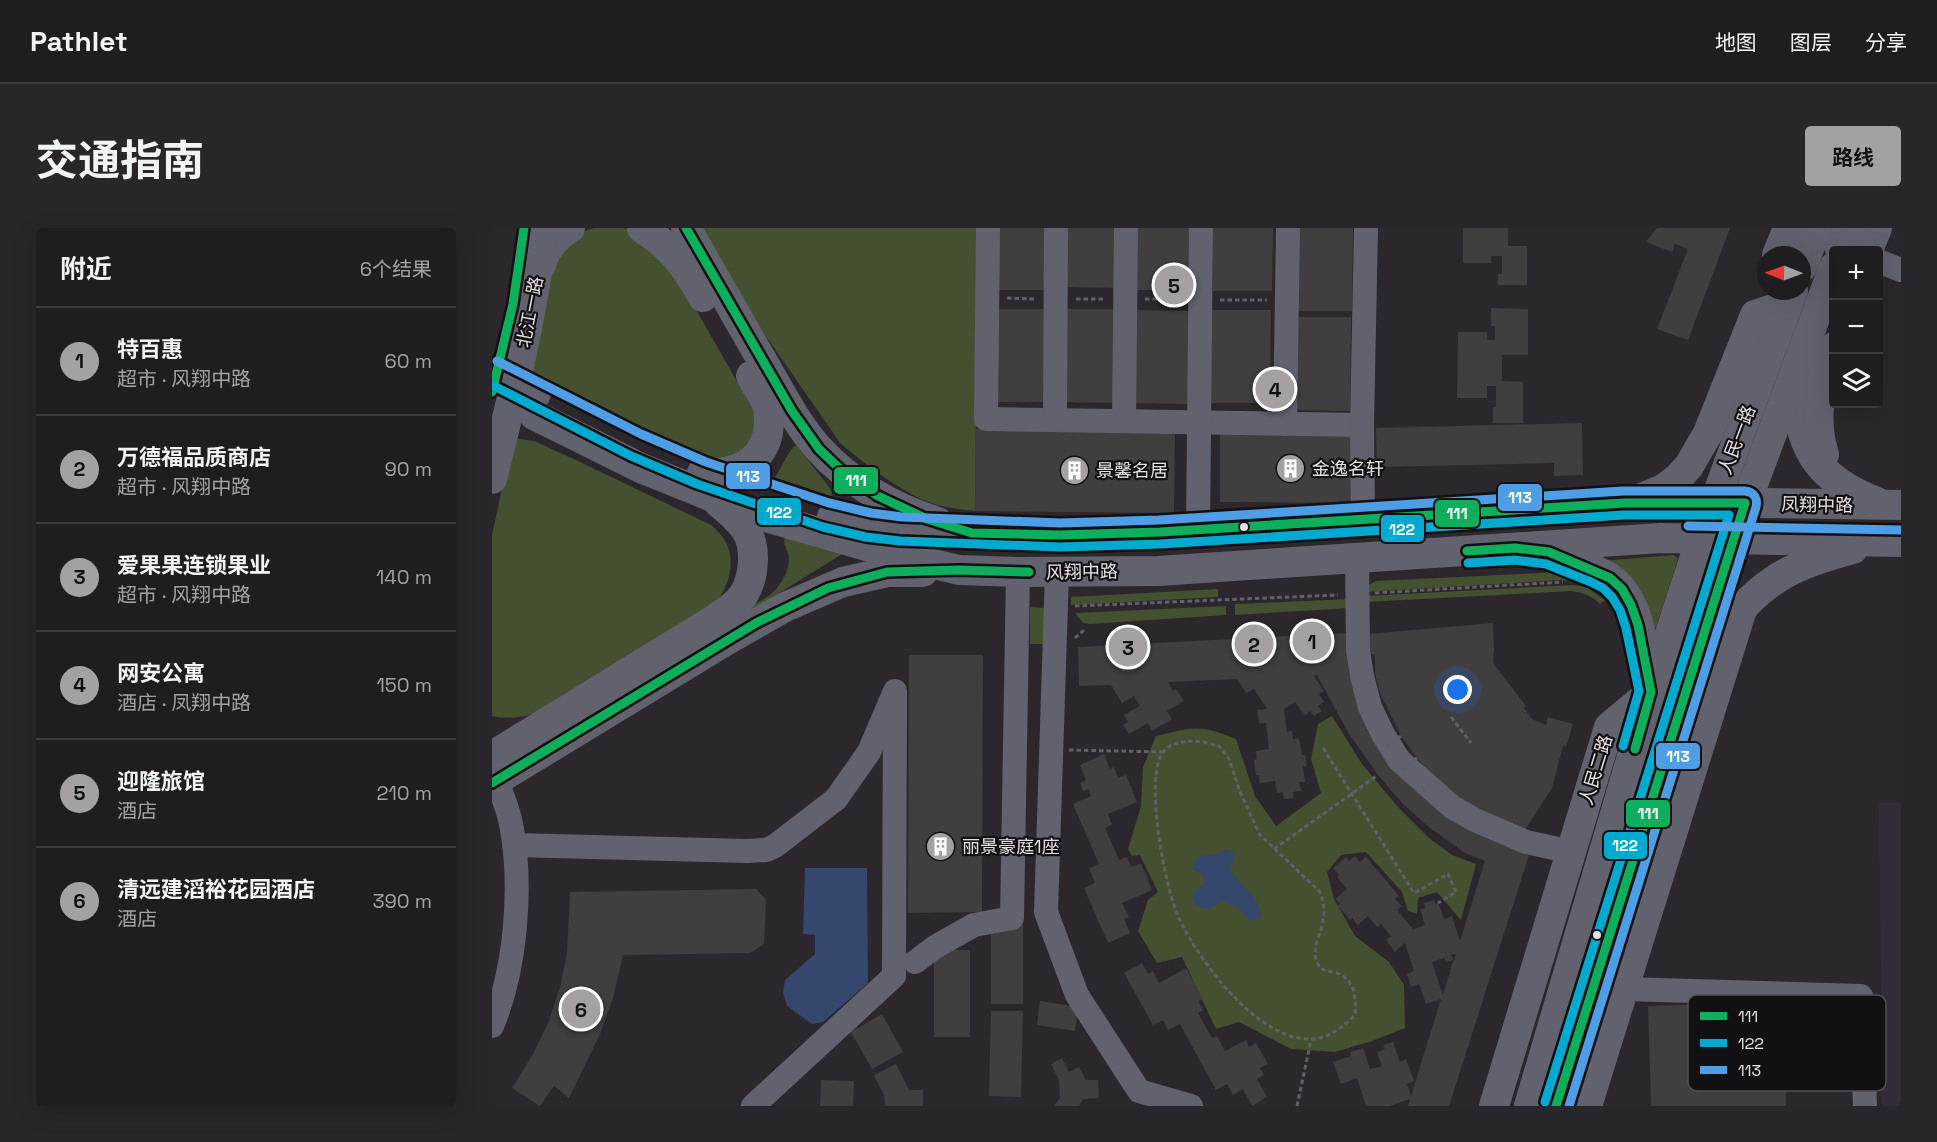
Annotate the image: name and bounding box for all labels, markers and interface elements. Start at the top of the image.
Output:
text: Pathlet [30,23,128,59]
text: 地图 [1715,29,1757,56]
text: 图层 [1790,29,1832,56]
text: 分享 [1865,29,1907,56]
button: 路线 [1805,126,1901,186]
text: 交通指南 [36,134,204,187]
north arrow [1757,246,1811,300]
map controls [1829,246,1883,408]
button: + [1829,246,1883,300]
text: 附近 [60,252,112,286]
text: 6个结果 [360,256,432,282]
pin: 5 [1154,262,1194,308]
street label: 北江一路 [511,274,548,349]
button: − [1829,300,1883,354]
text: 特百惠 [117,335,183,363]
text: 1 [75,348,84,374]
text: 60 m [385,348,432,374]
button: layers [1829,354,1883,408]
text: 超市 · 风翔中路 [117,366,251,392]
pin: 4 [1256,366,1294,412]
street label: 人民一路 [1713,402,1760,478]
text: 万德福品质商店 [117,443,271,471]
building icon: 金逸名轩 [1275,453,1307,485]
building icon: 景馨名居 [1059,455,1091,487]
text: 2 [74,456,85,482]
text: 90 m [385,456,432,482]
place label: 金逸名轩 [1312,457,1384,480]
place label: 景馨名居 [1096,459,1168,482]
line badge: 113 [725,462,771,490]
text: 113 [736,466,760,487]
line badge: 111 [833,466,879,495]
text: 111 [845,470,867,491]
text: 超市 · 风翔中路 [117,474,251,500]
line badge: 113 [1497,483,1543,512]
text: 113 [1508,487,1532,508]
street label: 凤翔中路 [1781,492,1853,517]
line badge: 122 [756,497,802,526]
line badge: 111 [1434,499,1480,528]
text: 122 [766,502,792,523]
text: 111 [1446,503,1468,524]
line badge: 122 [1380,514,1425,543]
text: 122 [1389,519,1415,540]
unlabelled marker [1238,521,1250,533]
text: 爱果果连锁果业 [117,551,271,579]
street label: 风翔中路 [1046,559,1118,584]
text: 3 [73,564,86,590]
text: 140 m [376,564,432,590]
text: 超市 · 风翔中路 [117,582,251,608]
pin: 1 [1292,618,1332,664]
pin: 2 [1234,622,1274,666]
pin: 3 [1108,624,1148,670]
text: 网安公寓 [117,659,205,687]
text: 4 [73,672,86,698]
text: 150 m [377,672,432,698]
your location [1443,675,1472,704]
text: 酒店 · 凤翔中路 [117,690,251,716]
street label: 人民二路 [1574,732,1617,808]
line badge: 113 [1655,742,1701,770]
text: 113 [1666,746,1690,767]
text: 迎隆旅馆 [117,767,205,795]
text: 5 [74,780,86,806]
text: 210 m [376,780,432,806]
text: 酒店 [117,798,157,824]
line badge: 111 [1625,799,1671,828]
text: 111 [1637,803,1659,824]
building icon: 丽景豪庭1座 [925,831,957,863]
line badge: 122 [1603,831,1648,860]
place label: 丽景豪庭1座 [962,835,1060,858]
text: 122 [1612,835,1638,856]
text: 清远建滔裕花园酒店 [117,875,315,903]
text: 6 [73,888,86,914]
text: 390 m [373,888,432,914]
text: 酒店 [117,906,157,932]
unlabelled marker [1591,929,1603,941]
pin: 6 [562,986,601,1032]
legend [1688,995,1886,1091]
text: 111 [1738,1006,1758,1027]
text: 122 [1738,1033,1764,1054]
text: 113 [1738,1060,1761,1081]

